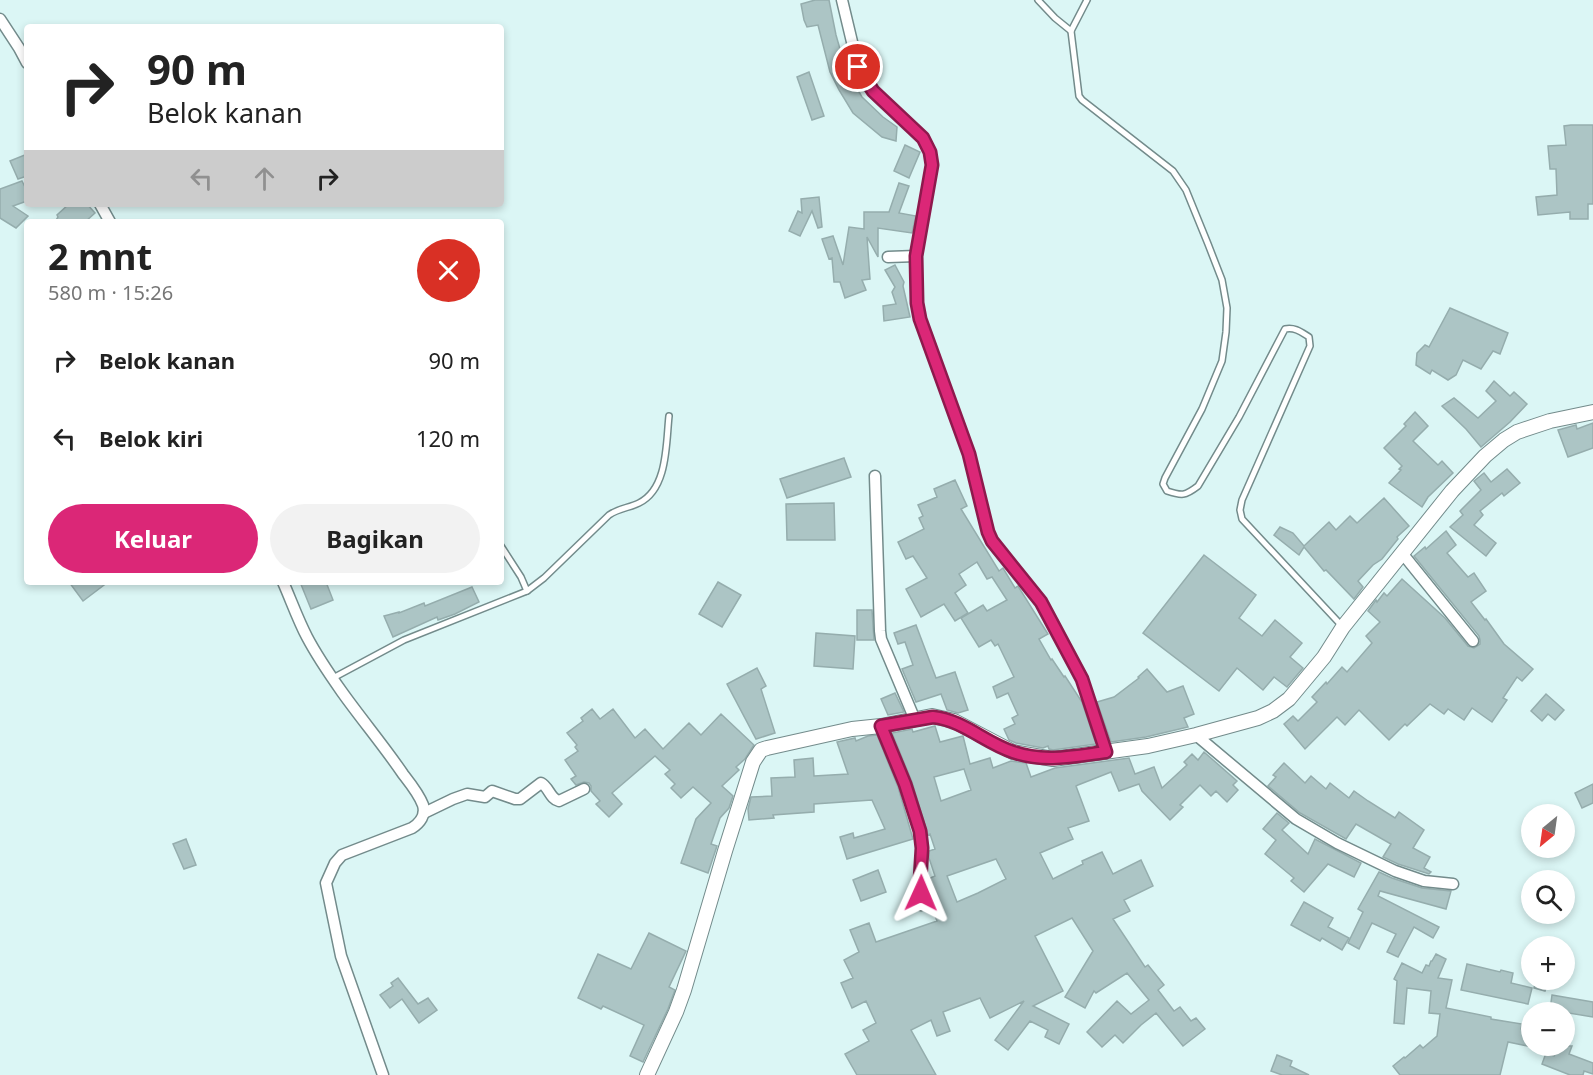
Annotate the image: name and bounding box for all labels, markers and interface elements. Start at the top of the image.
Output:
text: 90 m [147,40,247,97]
pin [832,41,883,92]
icon: right [48,48,126,126]
icon: arrive [841,50,874,83]
text: Belok kanan [147,94,303,131]
icon: left [185,162,218,195]
icon: ahead [248,162,281,195]
icon: right [311,162,344,195]
text: 2 mnt [48,232,152,281]
button: close [417,239,480,302]
text: 580 m · 15:26 [48,279,173,306]
icon: right [48,344,81,377]
text: Belok kanan [99,345,235,375]
text: 90 m [429,345,480,375]
icon: left [48,422,81,455]
text: Belok kiri [99,423,203,453]
text: 120 m [416,423,480,453]
button: Keluar [48,504,258,573]
button: Bagikan [270,504,480,573]
north arrow [1521,804,1575,858]
map controls [1521,804,1575,1056]
position arrow [889,861,953,925]
button: search [1521,870,1575,924]
button: + [1521,936,1575,990]
button: − [1521,1002,1575,1056]

